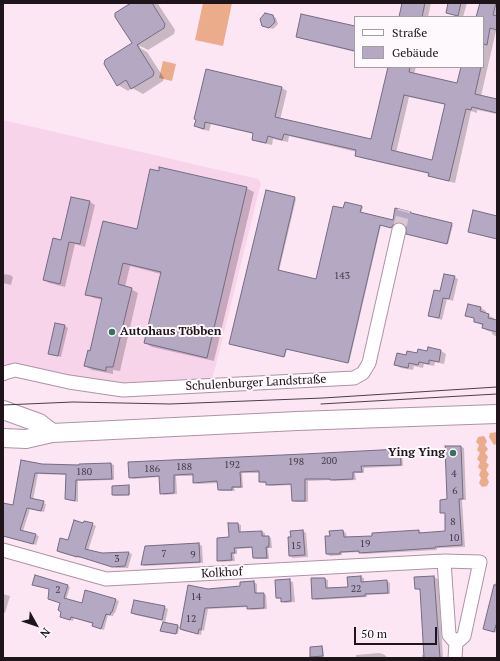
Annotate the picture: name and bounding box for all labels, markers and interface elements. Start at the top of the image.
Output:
legend [354,16,484,68]
text: Straße [392,25,427,40]
text: Gebäude [392,45,438,60]
house number: 143 [334,270,350,282]
place label: Autohaus Többen [120,325,221,339]
marker: Autohaus Többen [107,327,117,337]
street label: Schulenburger Landstraße [185,372,327,394]
place label: Ying Ying [388,446,445,460]
marker: Ying Ying [448,448,458,458]
house number: 200 [321,455,337,467]
house number: 198 [288,456,304,468]
house number: 192 [224,459,240,471]
house number: 188 [176,461,192,473]
house number: 186 [144,463,160,475]
house number: 180 [76,466,92,478]
house number: 4 [451,468,457,480]
house number: 6 [452,485,458,497]
house number: 8 [450,516,456,528]
house number: 10 [449,532,459,544]
house number: 19 [360,538,370,550]
house number: 15 [291,540,301,552]
house number: 7 [161,548,167,560]
house number: 9 [190,549,196,561]
house number: 3 [114,553,120,565]
street label: Kolkhof [201,565,243,581]
house number: 22 [351,583,361,595]
house number: 2 [55,584,61,596]
house number: 14 [191,591,201,603]
north arrow [16,605,56,645]
house number: 12 [186,613,196,625]
scale bar [356,619,439,645]
text: N [37,625,53,640]
text: 50 m [361,626,387,641]

